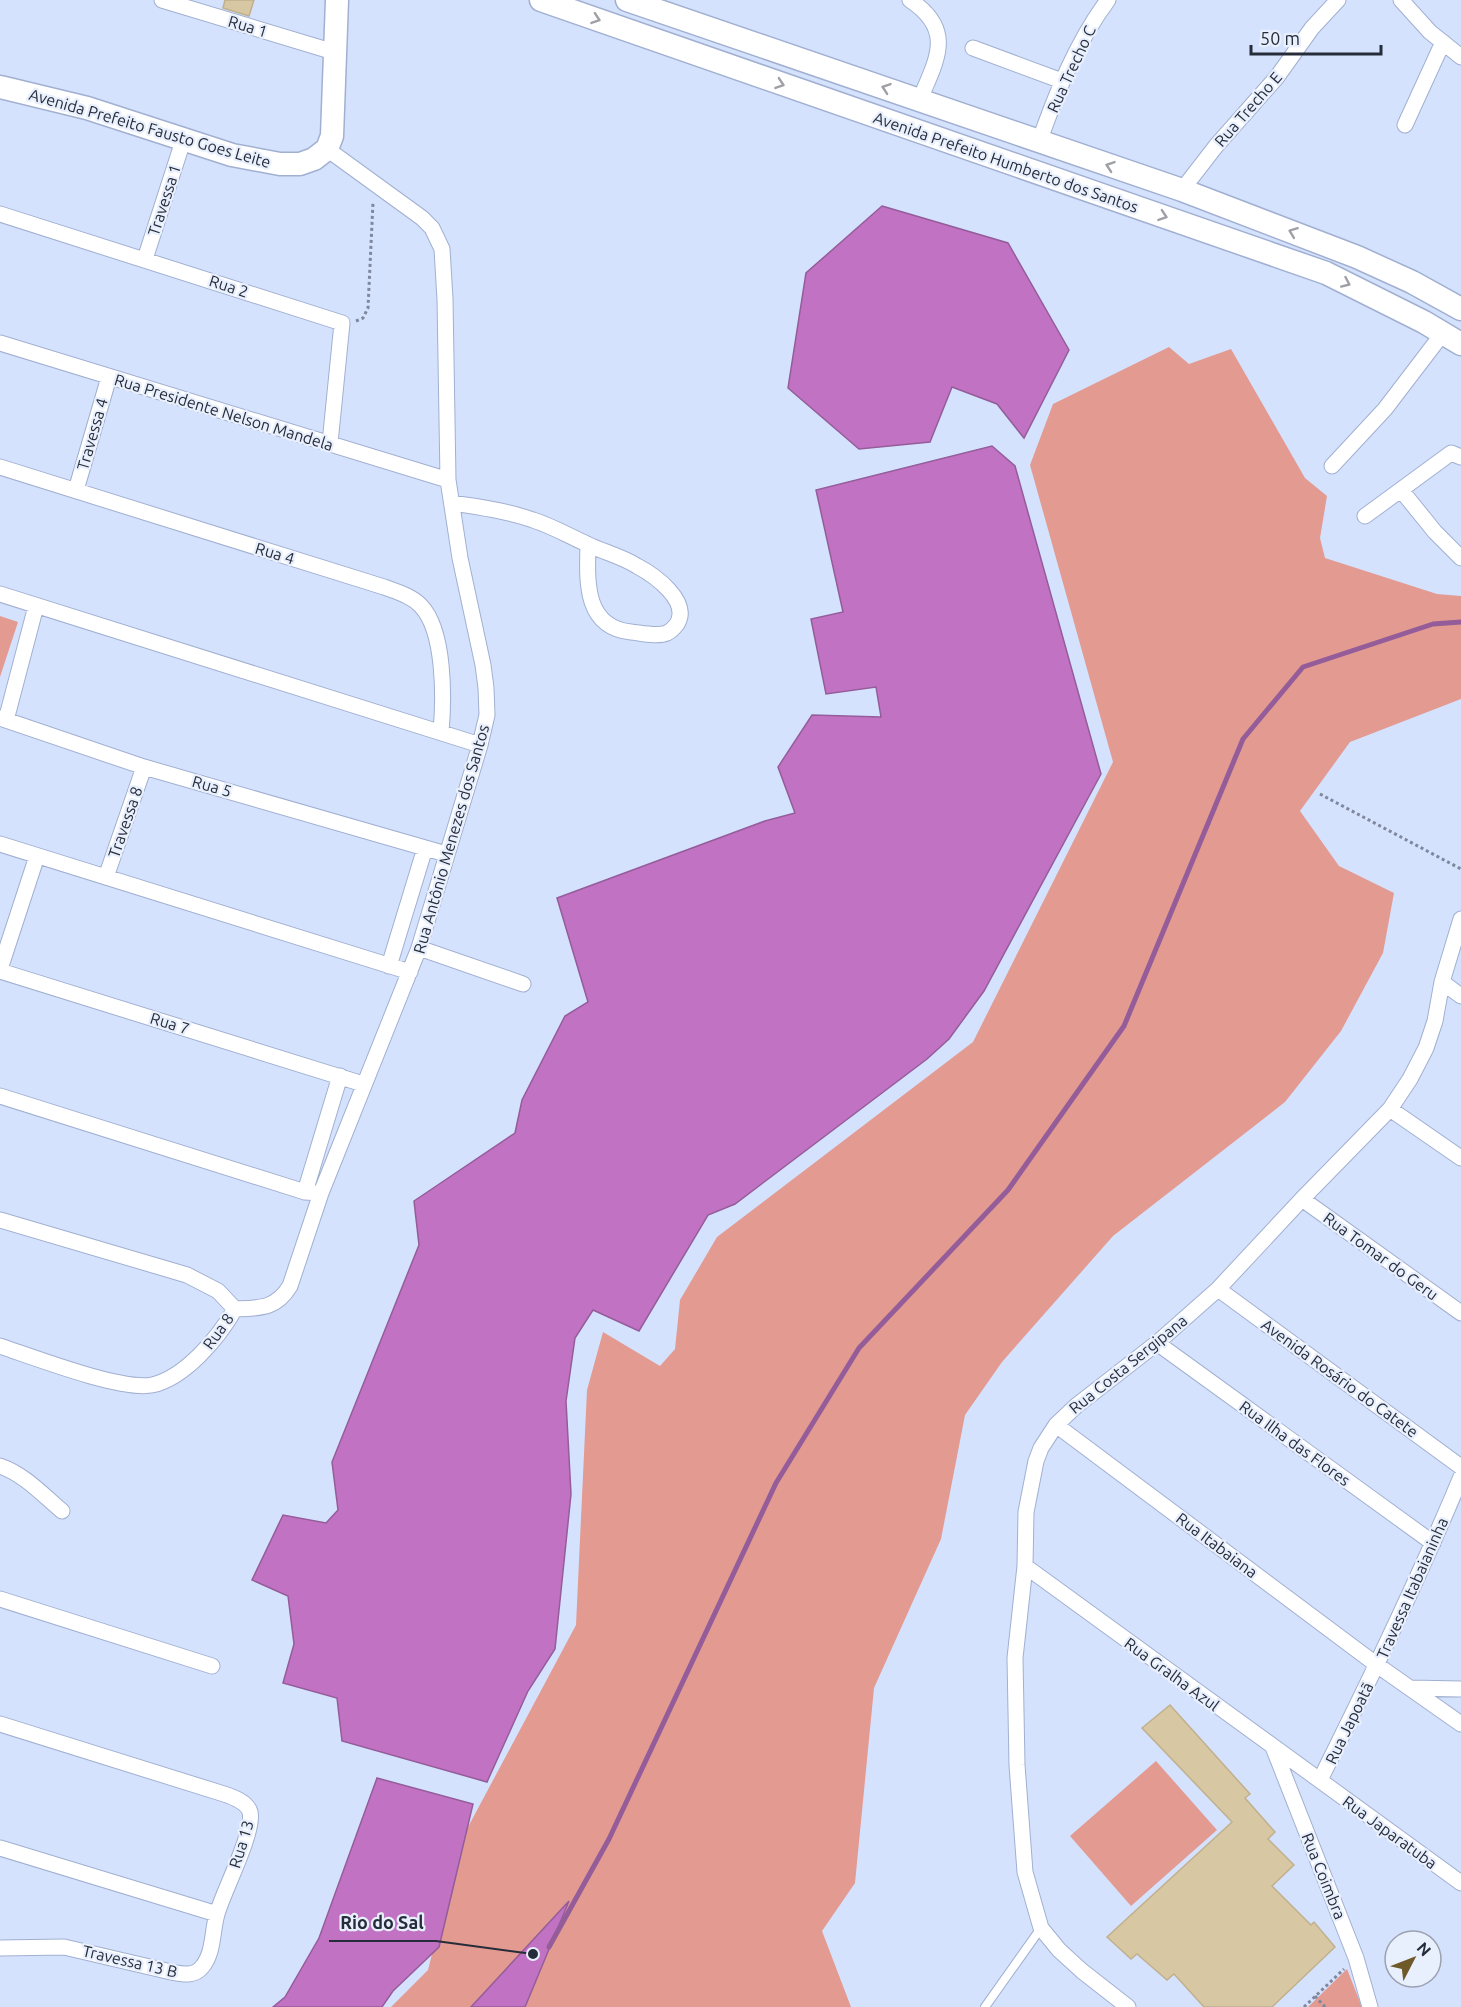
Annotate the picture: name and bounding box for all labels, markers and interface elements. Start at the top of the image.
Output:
street label: Rua 1 [226,12,270,40]
one-way arrow [590,12,601,25]
scale bar [1251,18,1382,56]
street label: Rua Trecho C [1043,23,1099,115]
text: 50 m [1260,28,1300,48]
street label: Rua Trecho E [1211,68,1285,150]
one-way arrow [774,76,785,89]
one-way arrow [881,83,892,95]
street label: Avenida Prefeito Fausto Goes Leite [27,85,273,171]
street label: Avenida Prefeito Humberto dos Santos [871,108,1141,216]
one-way arrow [1105,160,1116,173]
street label: Travessa 1 [144,162,184,238]
one-way arrow [1157,209,1168,221]
one-way arrow [1289,227,1300,239]
street label: Rua 2 [207,271,251,301]
one-way arrow [1340,275,1351,287]
street label: Rua Presidente Nelson Mandela [112,370,336,454]
street label: Travessa 4 [73,396,111,472]
street label: Rua 4 [253,539,297,567]
street label: Rua Antônio Menezes dos Santos [410,722,492,955]
street label: Rua 5 [190,772,234,800]
street label: Travessa 8 [104,784,146,860]
street label: Rua 7 [148,1009,192,1037]
street label: Rua Tomar do Geru [1320,1208,1442,1304]
street label: Rua 8 [199,1310,237,1352]
street label: Rua Costa Sergipana [1065,1311,1191,1417]
street label: Avenida Rosário do Catete [1258,1315,1422,1441]
street label: Rua Ilha das Flores [1236,1397,1354,1489]
street label: Rua Itabaiana [1173,1509,1261,1581]
street label: Travessa Itabaianinha [1373,1515,1451,1661]
street label: Rua Gralha Azul [1121,1634,1223,1714]
street label: Rua Japoatã [1322,1679,1376,1767]
street label: Rua Japaratuba [1339,1792,1441,1872]
street label: Rua 13 [225,1818,257,1870]
street label: Rua Coimbra [1299,1830,1349,1922]
callout: Rio do Sal [329,1905,436,1941]
text: Rio do Sal [340,1912,424,1932]
north arrow [1383,1929,1443,1989]
text: N [1413,1939,1435,1959]
street label: Travessa 13 B [81,1941,179,1981]

